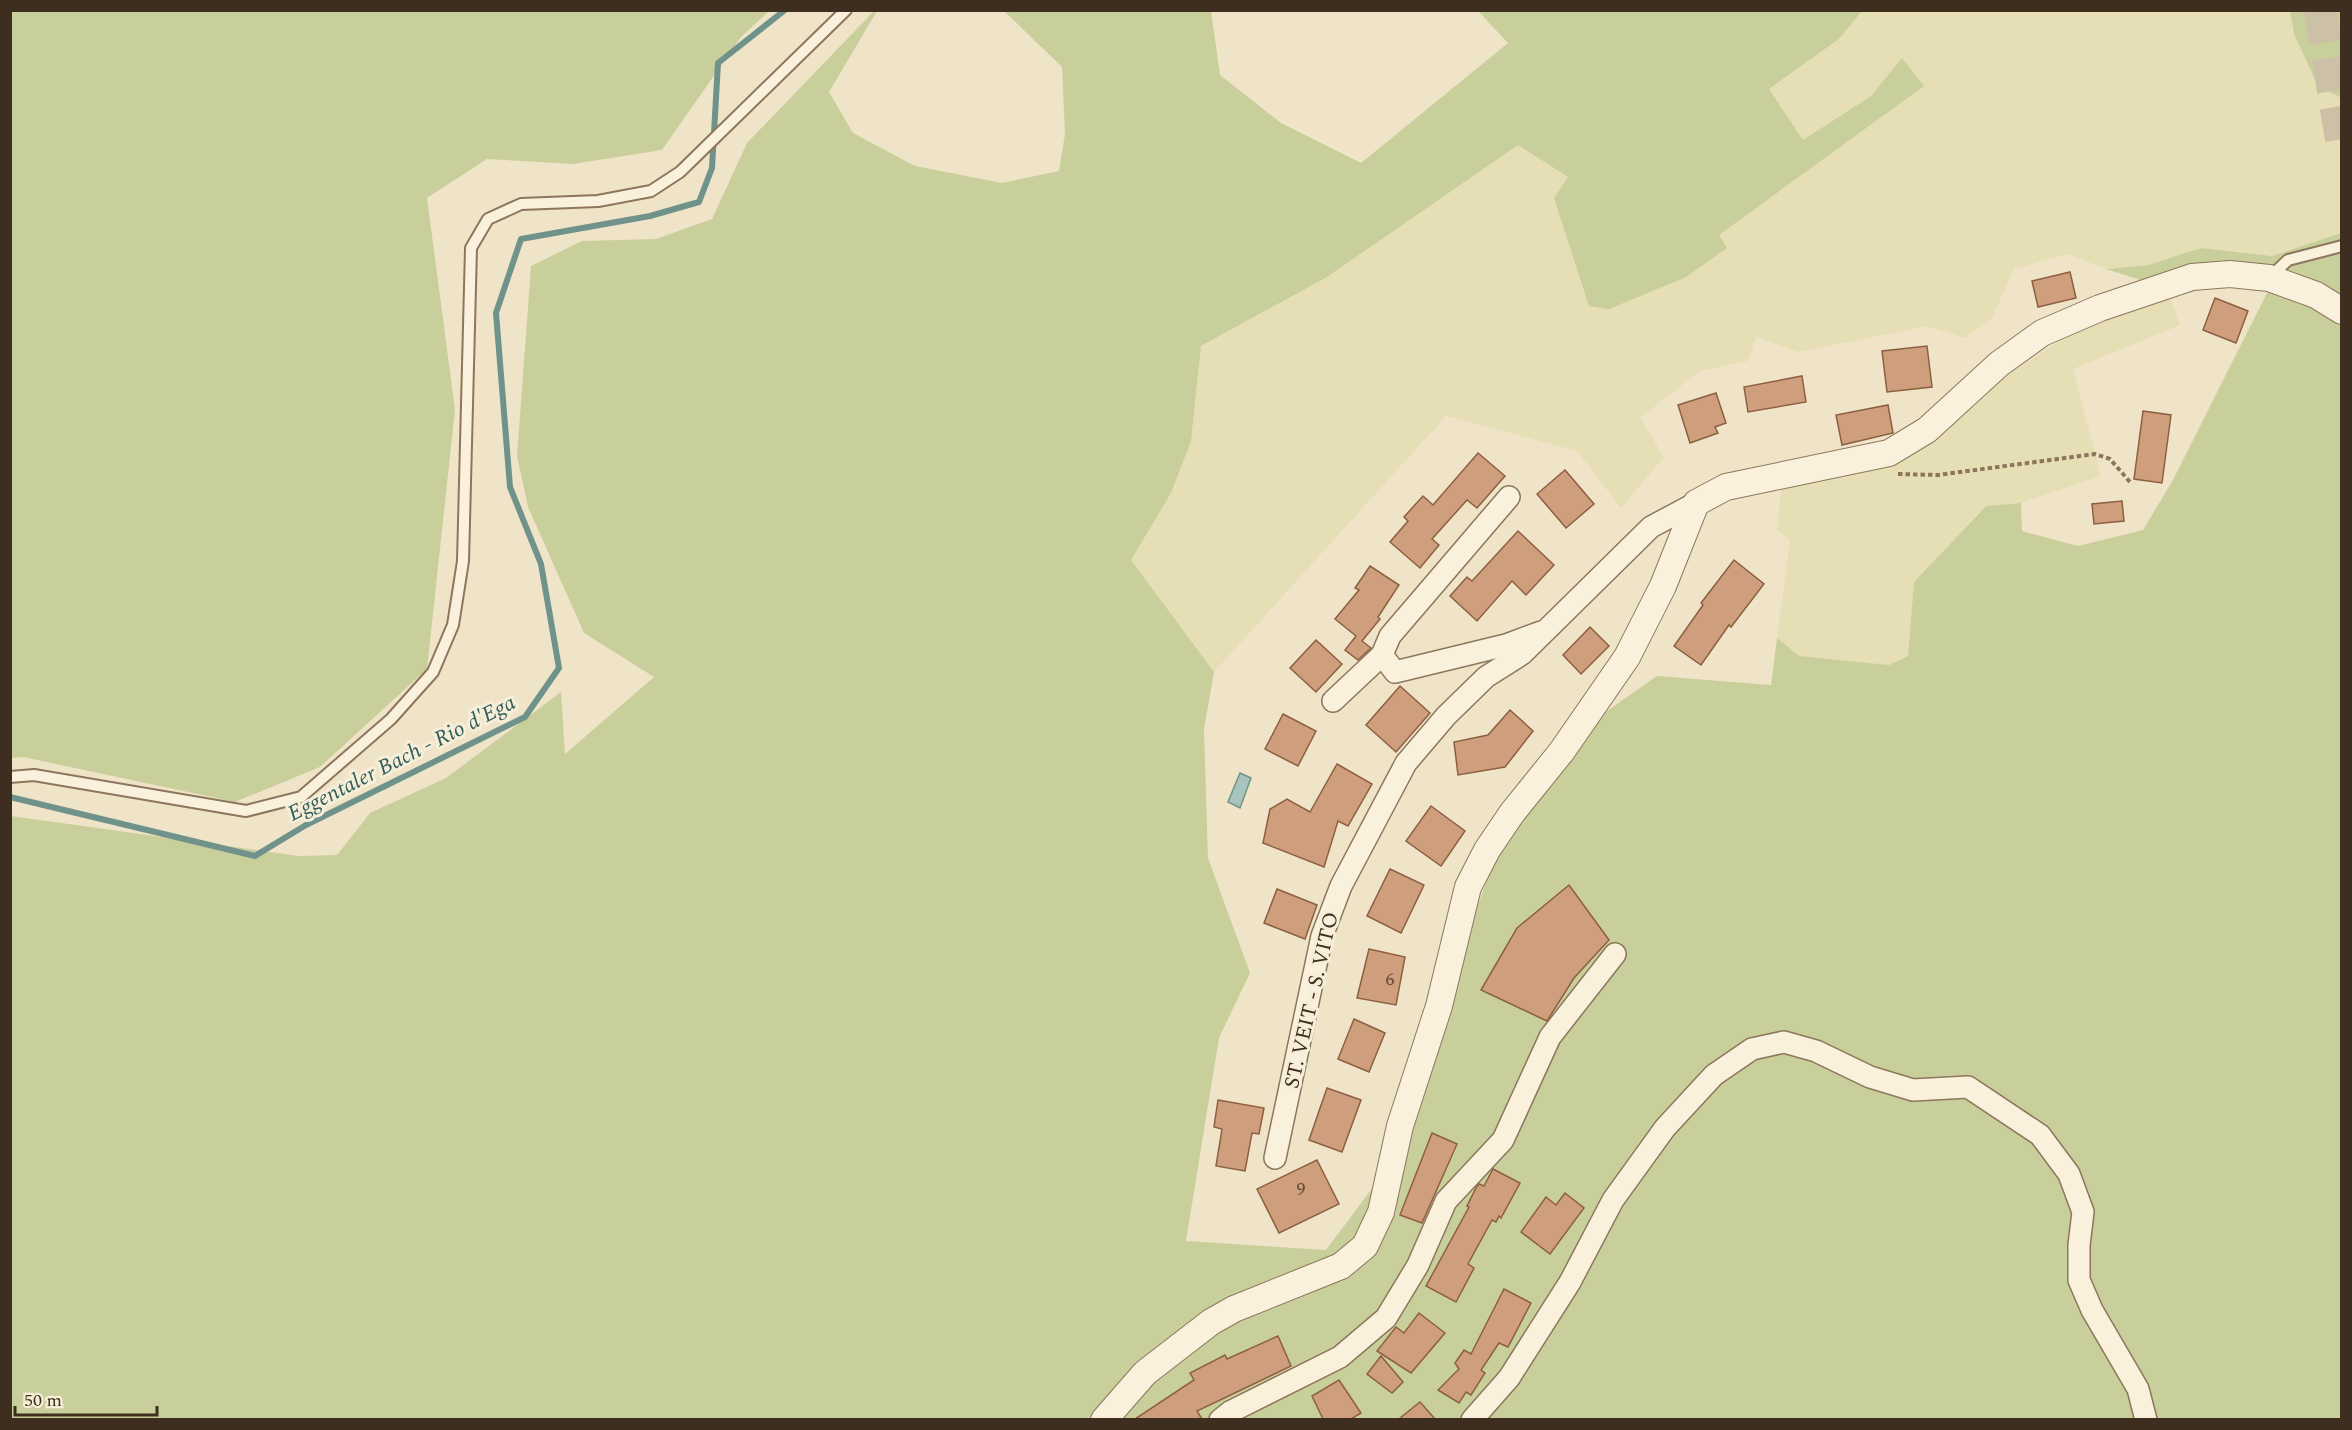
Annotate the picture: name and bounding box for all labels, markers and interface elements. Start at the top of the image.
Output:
water label: Eggentaler Bach - Rio d'Ega [282,686,521,830]
street label: ST. VEIT - S. VITO [1276,909,1348,1092]
house number: 6 [1386,966,1395,993]
house number: 9 [1297,1175,1306,1202]
scale bar [15,1379,158,1417]
text: 50 m [24,1387,62,1414]

